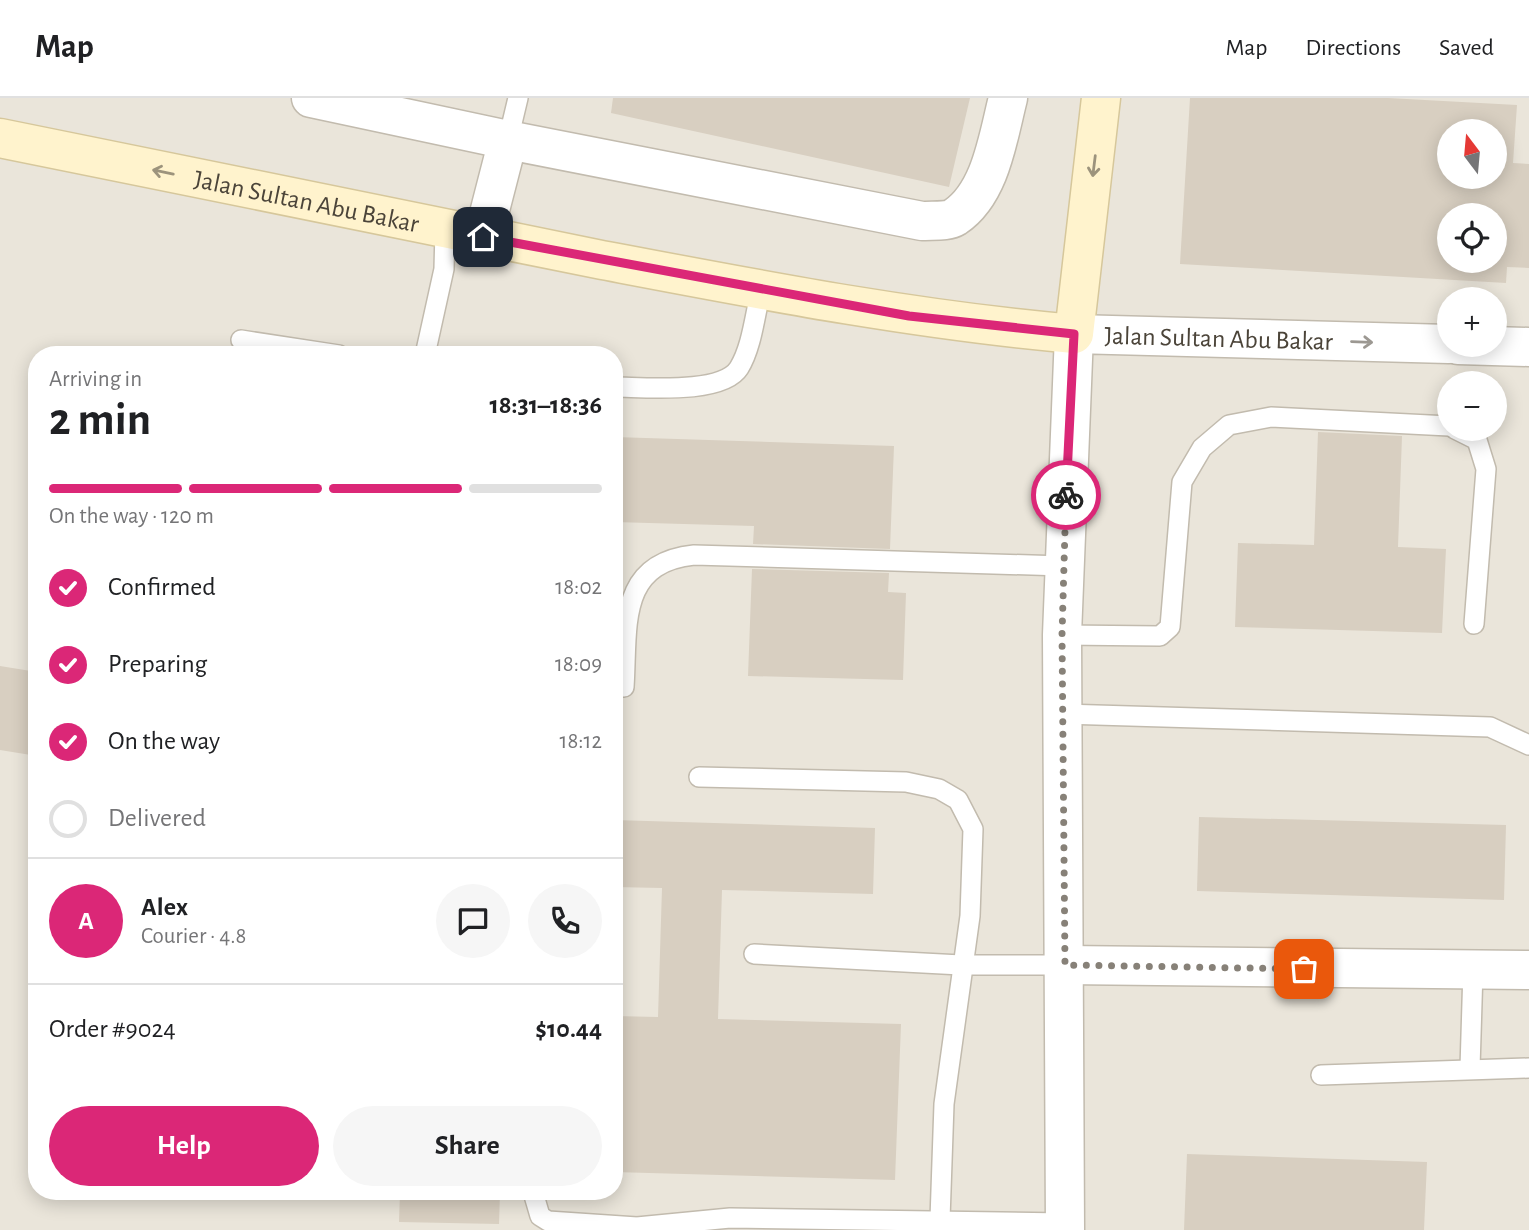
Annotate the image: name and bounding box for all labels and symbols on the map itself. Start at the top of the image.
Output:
north arrow [1437,119,1507,189]
one-way arrow [1087,154,1100,177]
one-way arrow [152,164,175,178]
street label: Jalan Sultan Abu Bakar [192,166,422,237]
pin [453,207,513,267]
street label: Jalan Sultan Abu Bakar [1104,323,1334,355]
one-way arrow [1351,335,1374,348]
courier [1031,460,1101,530]
pin [1274,939,1334,999]

